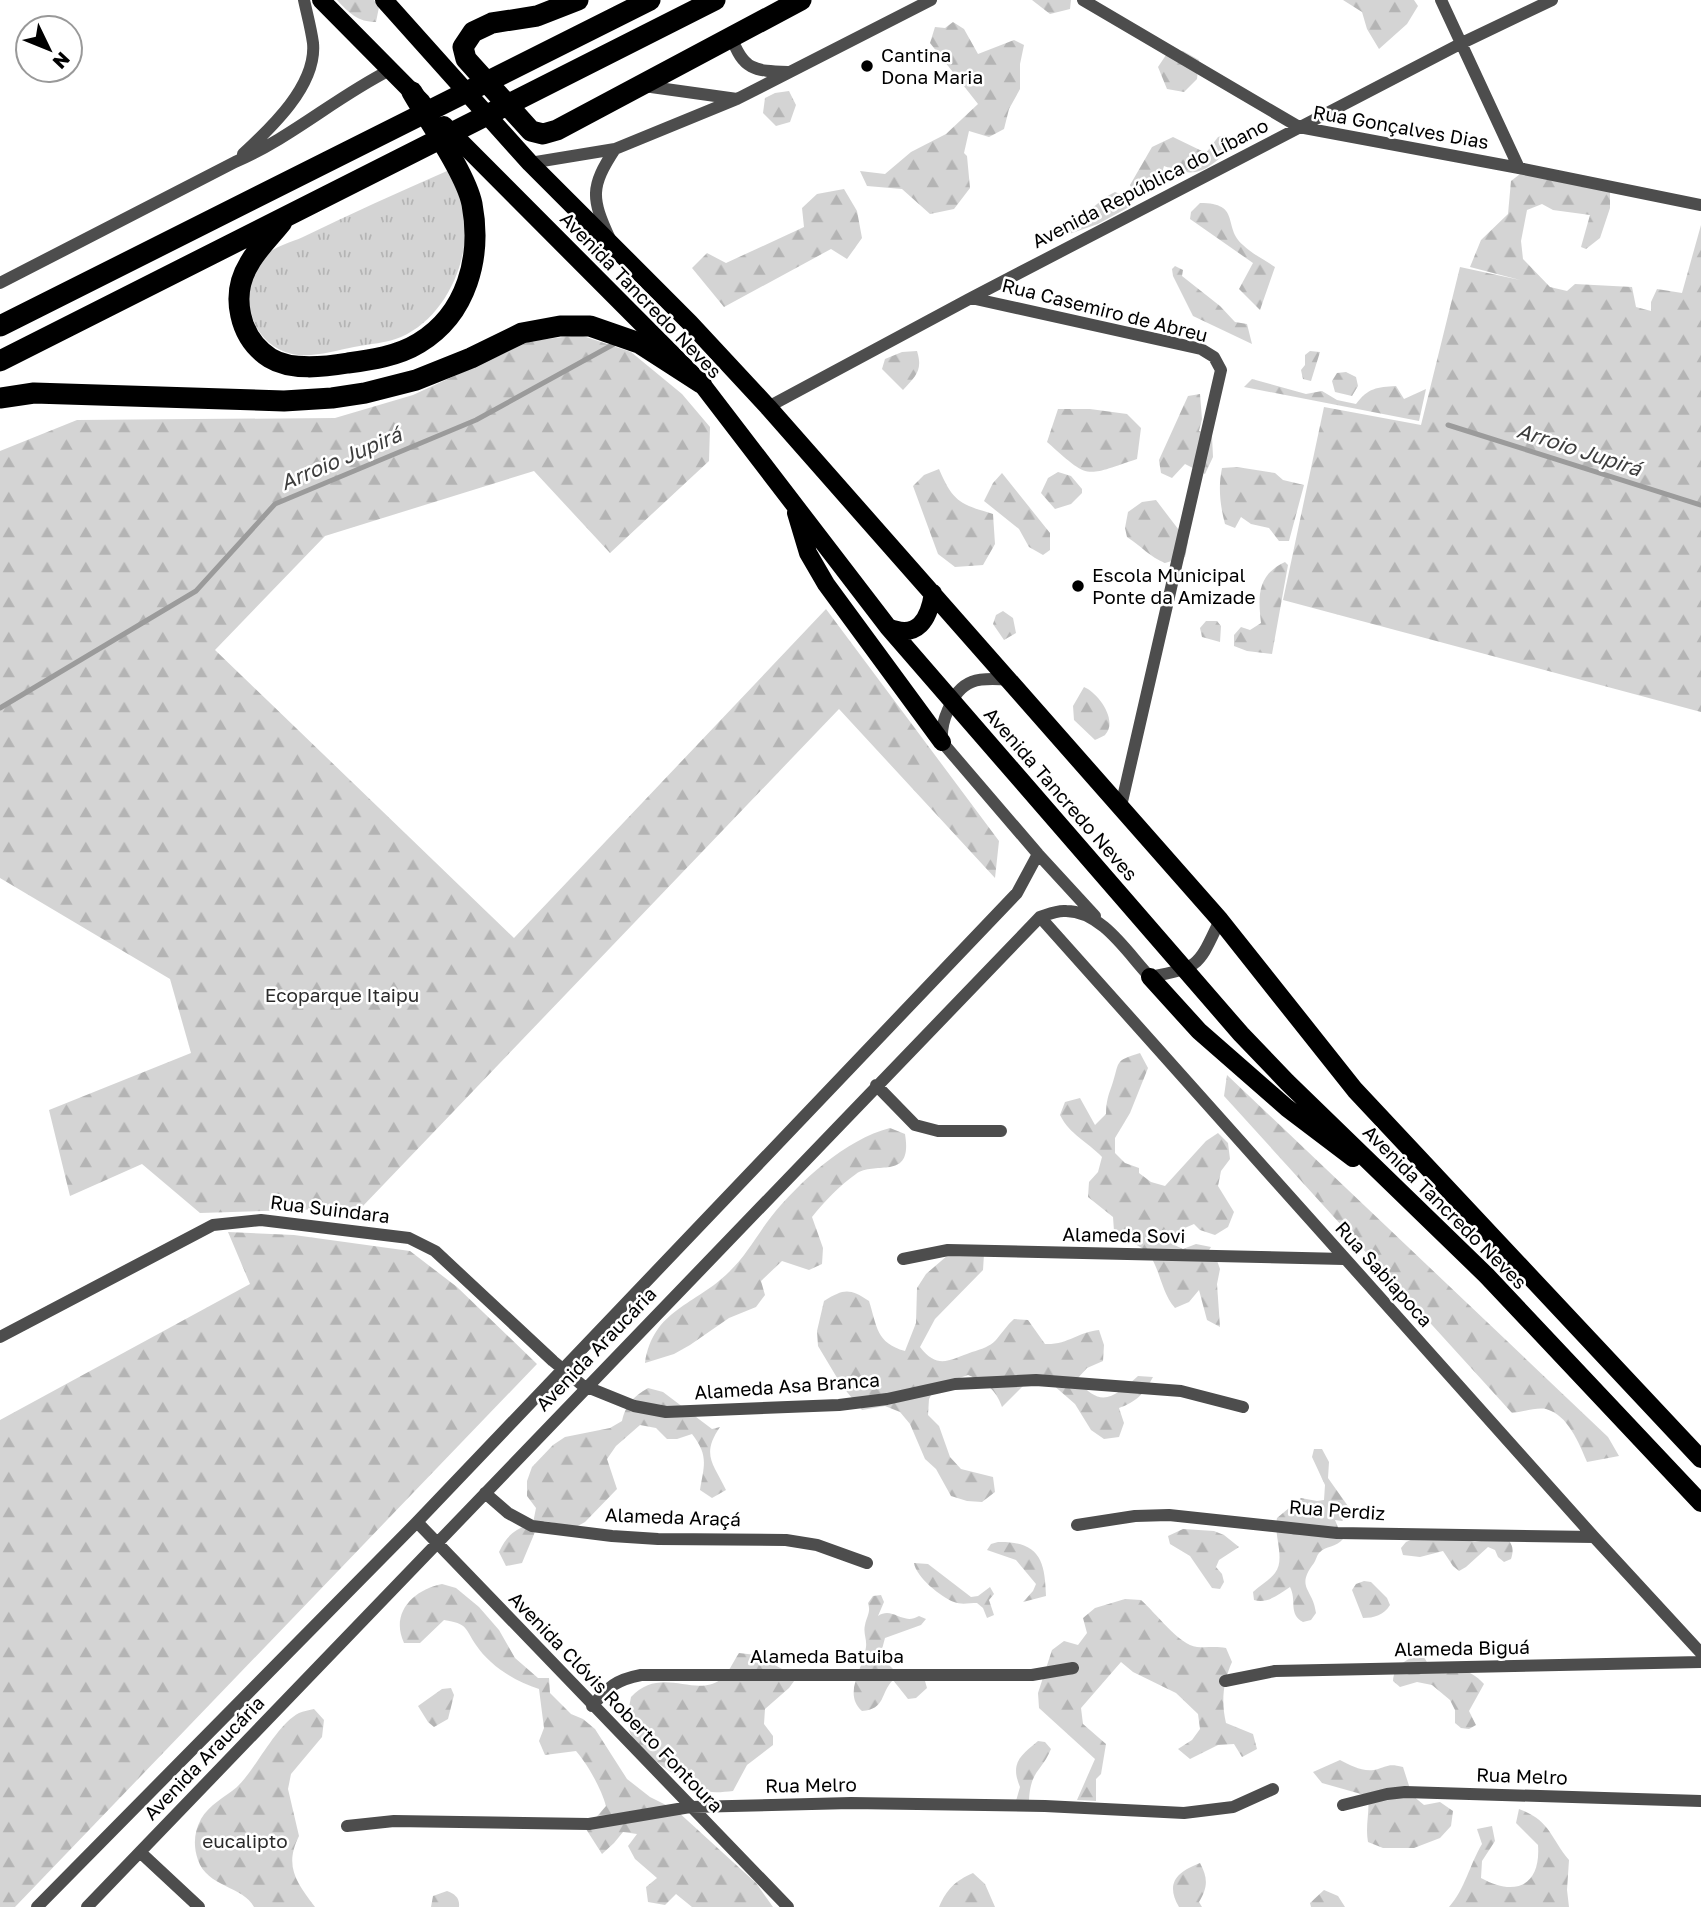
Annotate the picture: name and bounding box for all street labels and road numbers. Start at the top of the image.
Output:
street label: Rua Gonçalves Dias [1311,100,1491,153]
street label: Avenida República do Líbano [1028,113,1272,252]
street label: Avenida Tancredo Neves [556,207,727,383]
street label: Rua Casemiro de Abreu [1000,273,1210,346]
street label: Avenida Tancredo Neves [980,702,1143,885]
street label: Avenida Tancredo Neves [1359,1120,1532,1293]
street label: Rua Suindara [269,1190,391,1227]
street label: Rua Sabiapoca [1331,1216,1438,1331]
street label: Alameda Sovi [1062,1222,1186,1247]
street label: Avenida Araucária [531,1282,661,1415]
street label: Alameda Asa Branca [693,1368,880,1403]
street label: Rua Perdiz [1288,1495,1386,1524]
street label: Alameda Araçá [605,1503,741,1530]
street label: Avenida Clóvis Roberto Fontoura [505,1586,728,1817]
street label: Alameda Biguá [1394,1635,1530,1660]
street label: Alameda Batuiba [750,1644,904,1667]
street label: Avenida Araucária [139,1691,269,1824]
street label: Rua Melro [1476,1762,1568,1789]
street label: Rua Melro [765,1772,857,1797]

